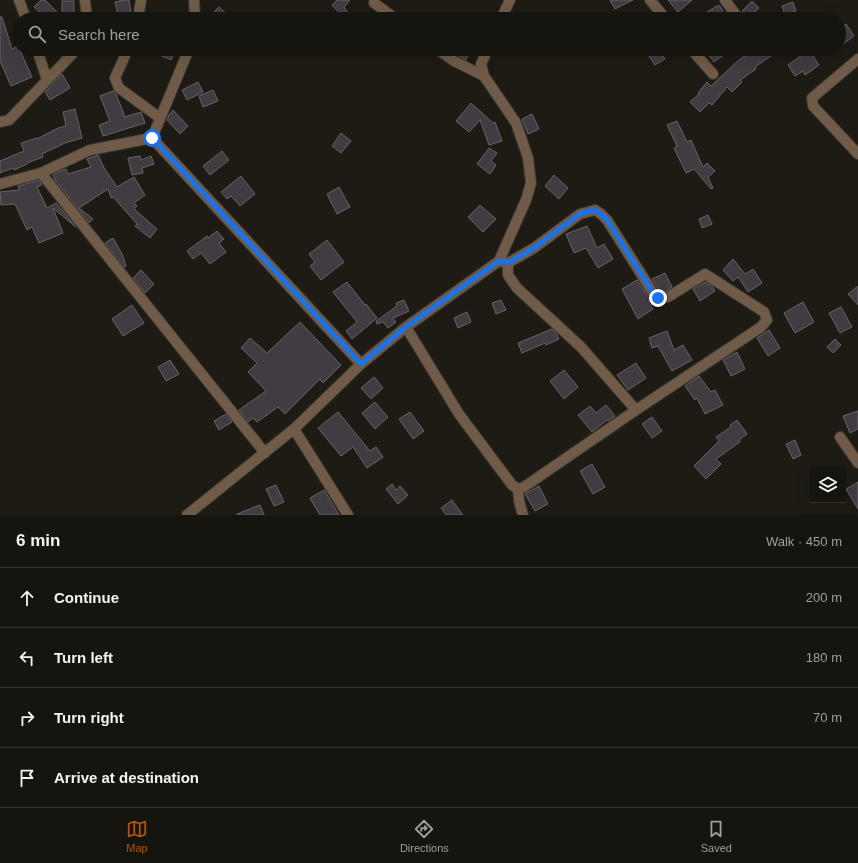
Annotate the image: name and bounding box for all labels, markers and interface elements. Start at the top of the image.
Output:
search box [12,12,846,56]
icon: search [26,23,48,45]
text: Search here [58,26,140,43]
route start [143,129,161,147]
route end [649,289,667,307]
map controls [810,467,846,503]
button: layers [810,467,846,503]
text: 6 min [16,531,60,550]
text: Walk · 450 m [766,534,842,549]
icon: ahead [16,587,38,609]
text: Continue [54,589,119,606]
text: 200 m [806,590,842,605]
icon: left [16,647,38,669]
text: Turn left [54,649,113,666]
text: 180 m [806,650,842,665]
icon: right [16,707,38,729]
text: Turn right [54,709,124,726]
text: 70 m [813,710,842,725]
icon: arrive [16,767,38,789]
text: Arrive at destination [54,769,199,786]
tab: Map [126,818,148,854]
tab: Directions [400,818,449,854]
tab: Saved [701,818,732,854]

